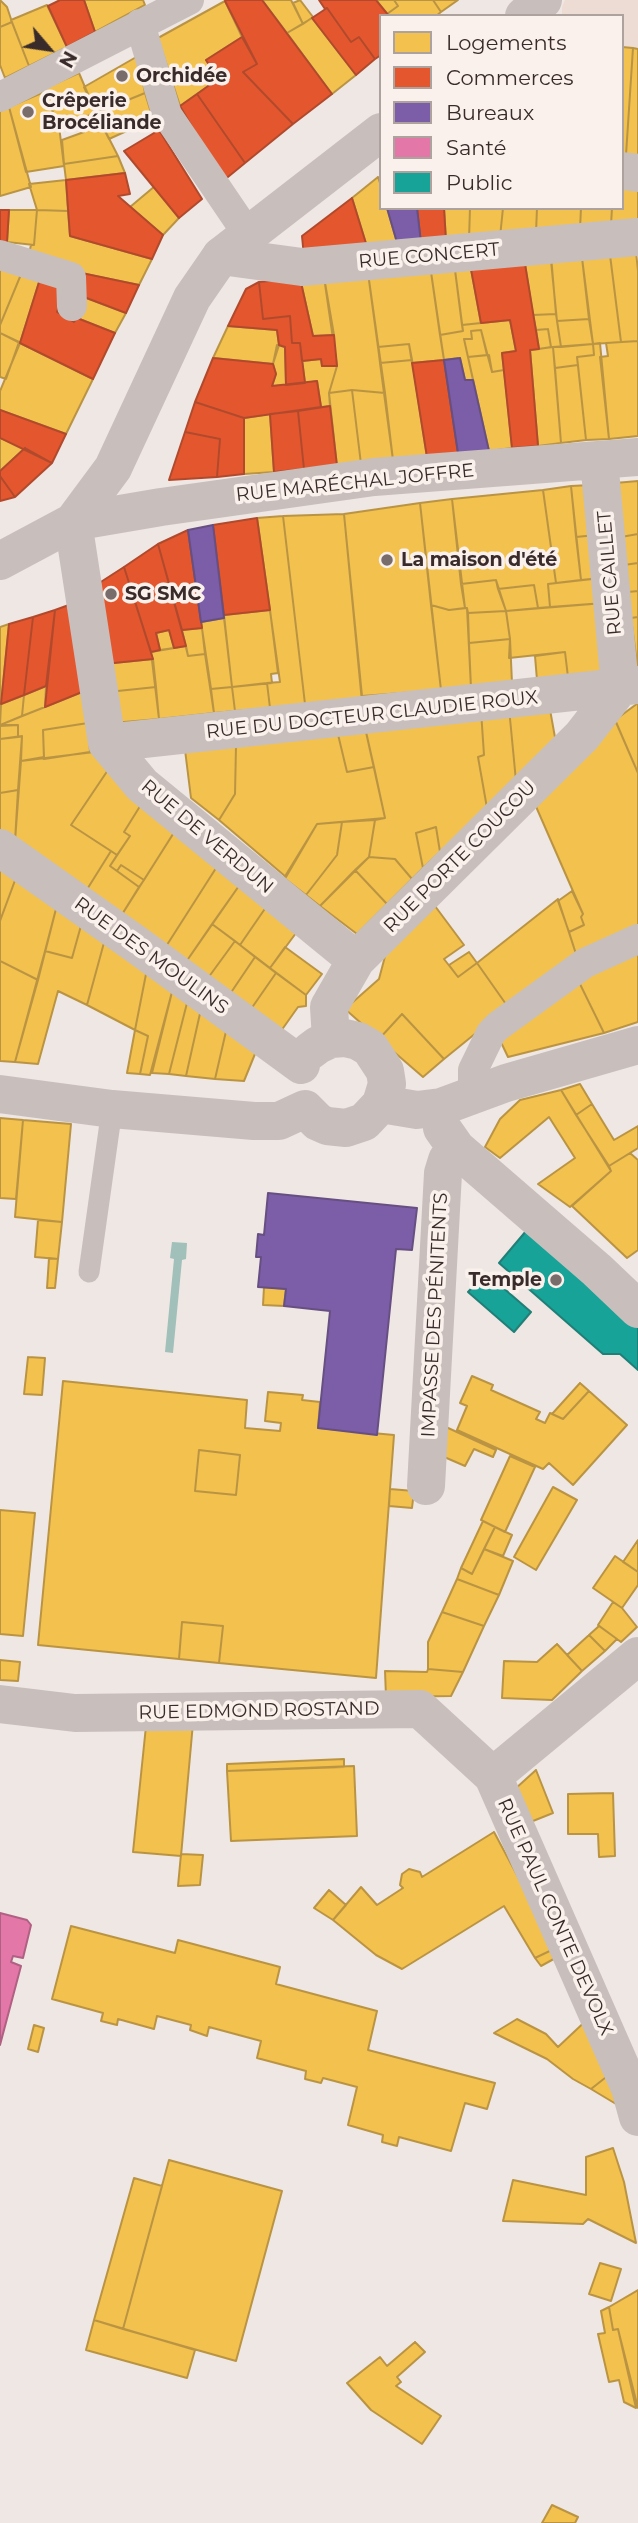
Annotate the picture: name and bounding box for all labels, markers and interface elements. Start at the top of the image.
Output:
north arrow [14,14,84,84]
legend [379,14,624,210]
text: Logements [446,30,566,55]
text: N [54,47,82,72]
place label: Orchidée [136,65,227,87]
text: Commerces [446,65,574,90]
marker: Orchidée [114,68,130,84]
place label: Crêperie Brocéliande [42,90,162,134]
text: Bureaux [446,100,534,125]
marker: Crêperie Brocéliande [20,104,36,120]
text: Santé [446,135,506,160]
text: Public [446,170,513,195]
street label: RUE CONCERT [358,238,500,274]
street label: RUE MARÉCHAL JOFFRE [235,459,475,507]
street label: RUE CAILLET [593,510,627,636]
place label: La maison d'été [401,549,557,571]
marker: La maison d'été [379,552,395,568]
place label: SG SMC [125,583,201,605]
marker: SG SMC [103,586,119,602]
street label: RUE DU DOCTEUR CLAUDIE ROUX [205,686,539,744]
street label: RUE DE VERDUN [136,775,278,899]
street label: RUE PORTE COUCOU [379,776,541,938]
street label: RUE DES MOULINS [70,892,232,1020]
street label: IMPASSE DES PÉNITENTS [417,1192,453,1438]
place label: Temple [469,1269,542,1291]
marker: Temple [548,1272,564,1288]
street label: RUE EDMOND ROSTAND [138,1697,380,1725]
street label: RUE PAUL CONTE DEVOLX [492,1795,618,2039]

